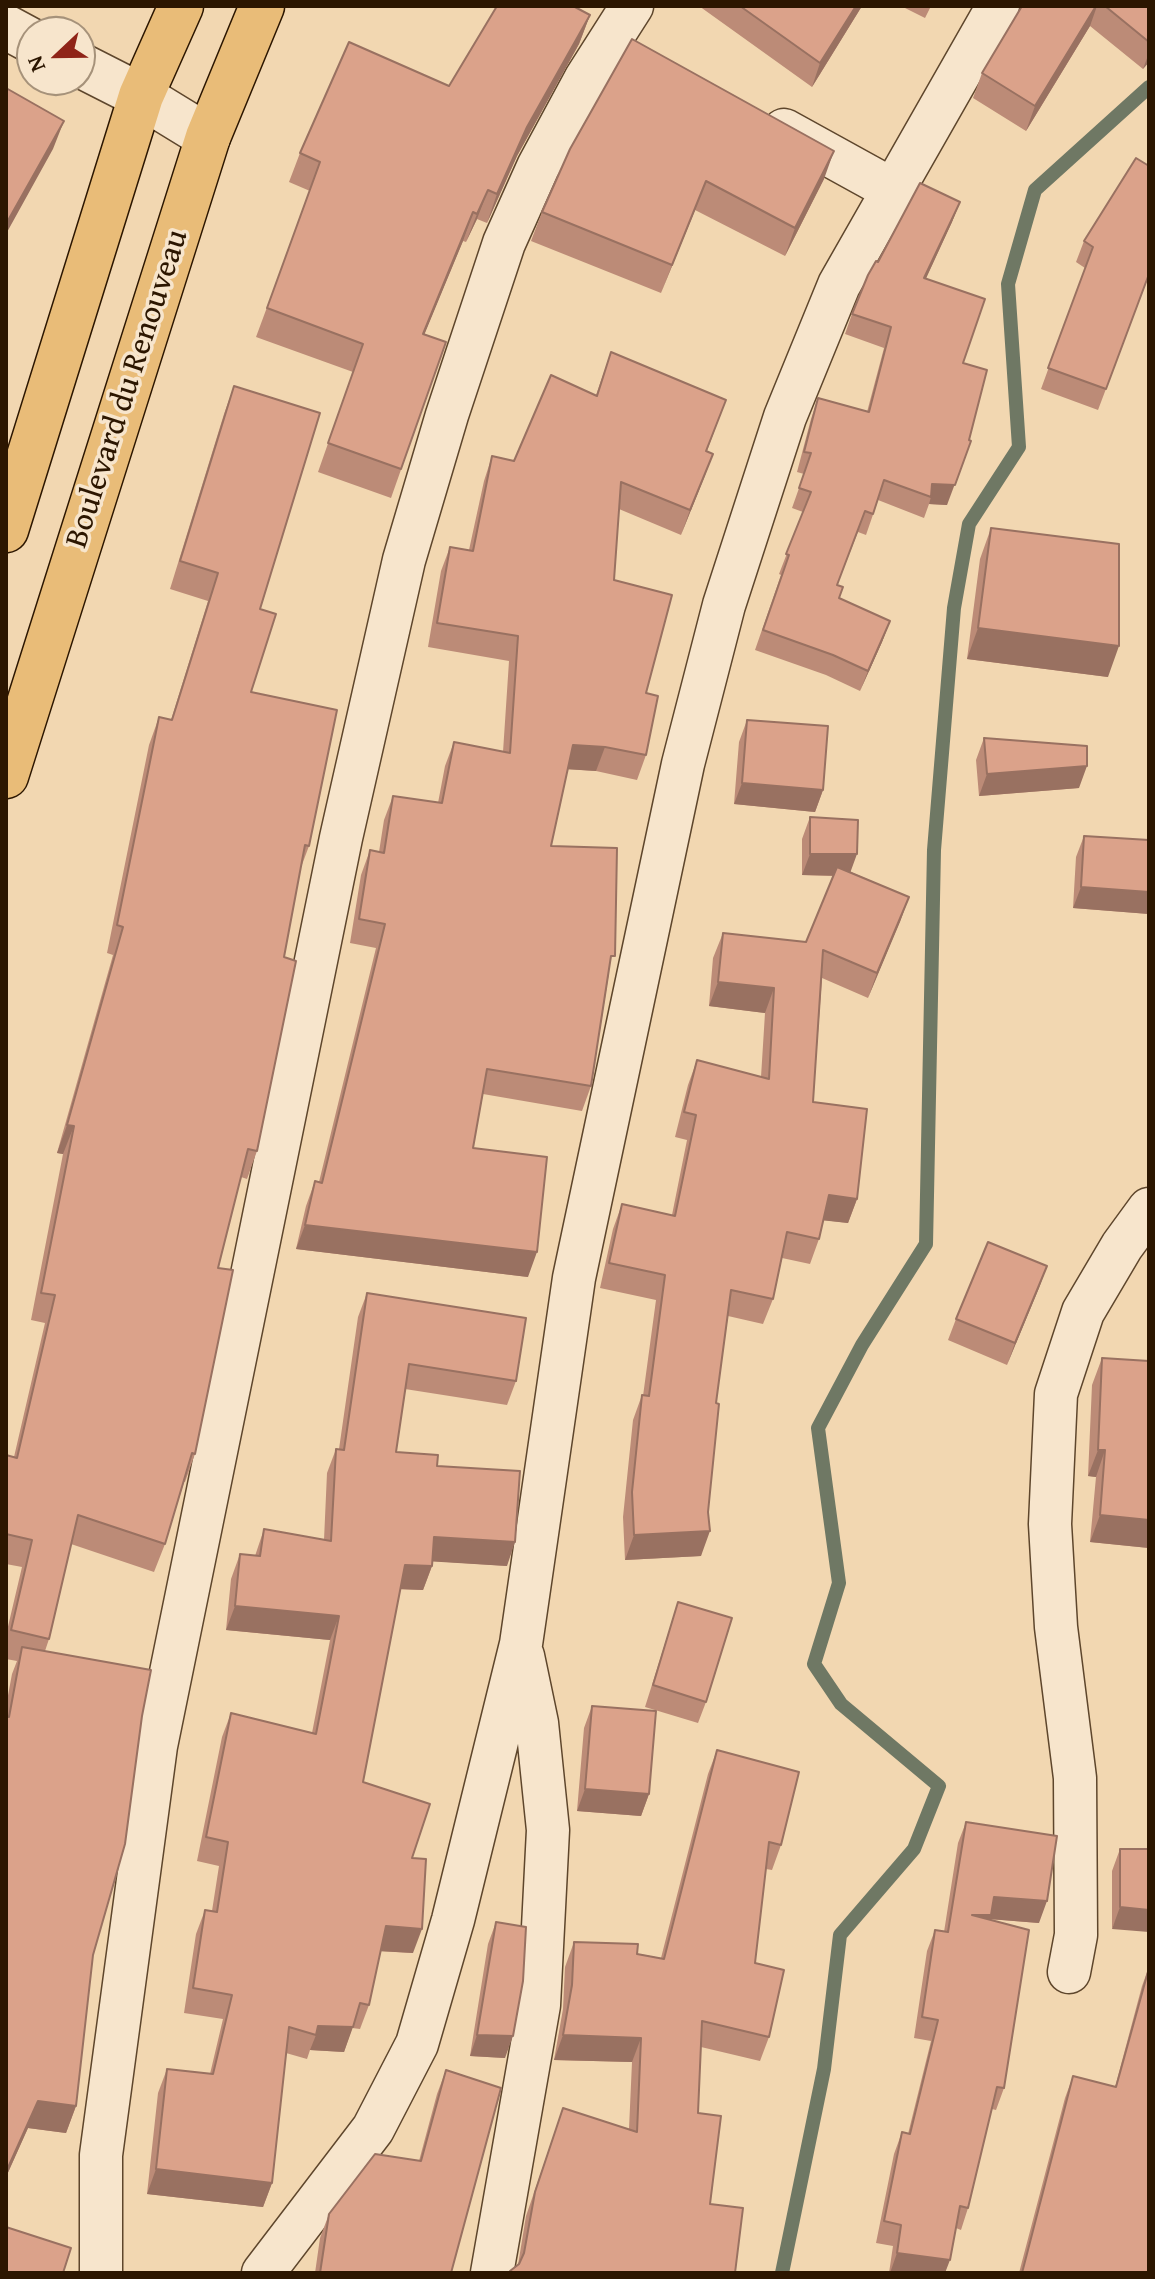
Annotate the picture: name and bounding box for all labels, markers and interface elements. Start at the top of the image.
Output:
north arrow [16,16,96,96]
text: N [18,51,53,77]
street label: Boulevard du Renouveau [58,225,198,553]

